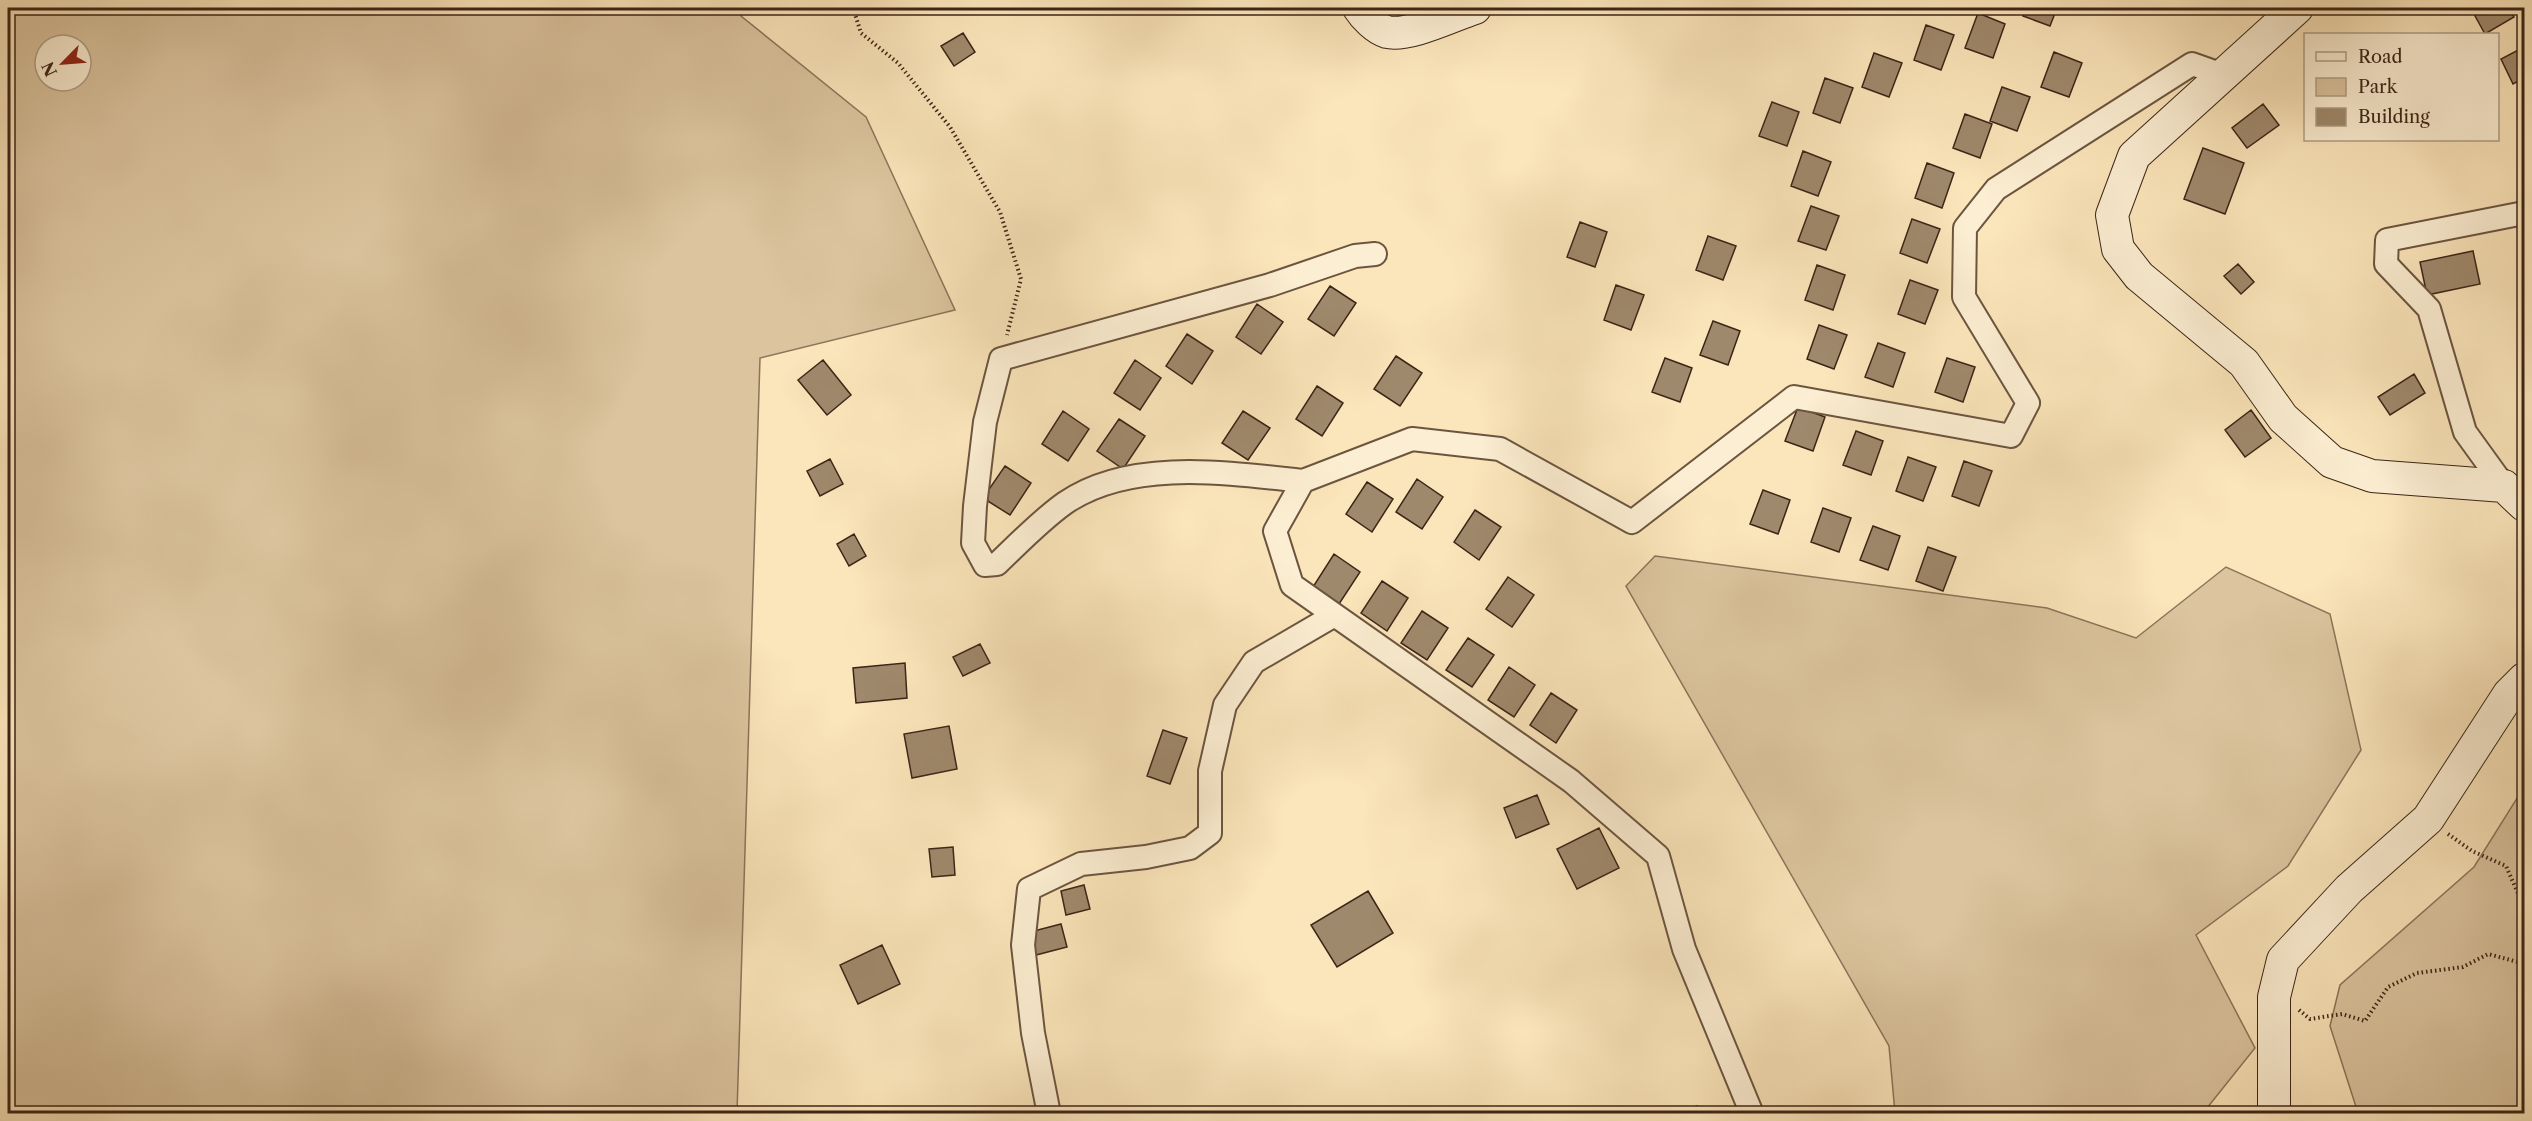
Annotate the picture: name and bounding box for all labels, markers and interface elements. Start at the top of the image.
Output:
north arrow [33,33,93,93]
legend [2304,33,2499,141]
text: Road [2358,46,2403,68]
text: N [37,59,61,80]
text: Park [2358,76,2399,98]
text: Building [2358,106,2430,128]

